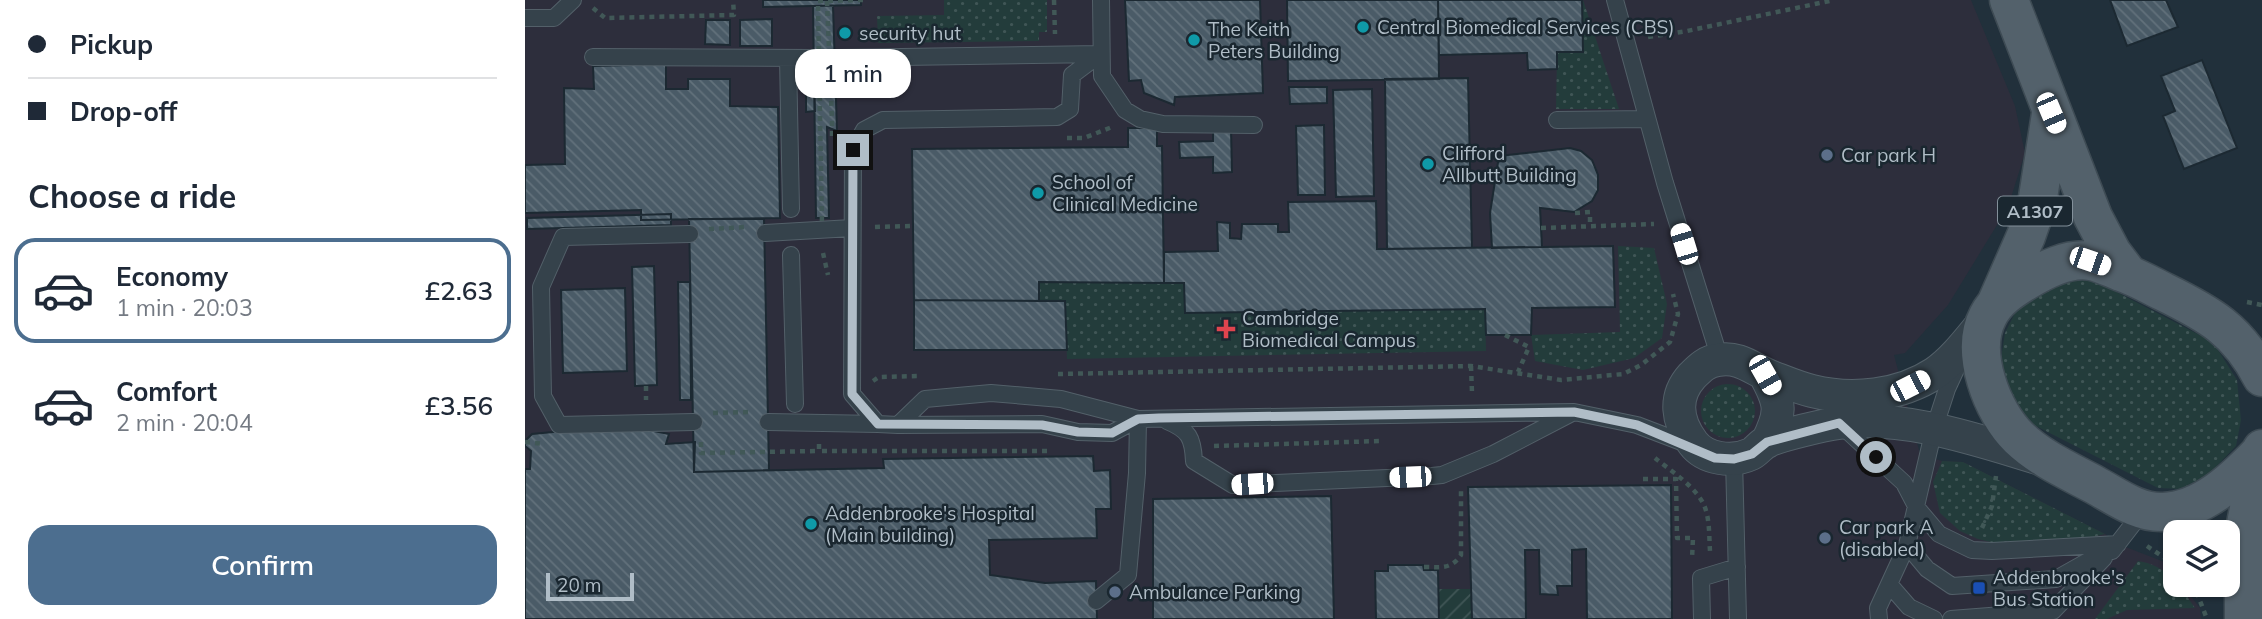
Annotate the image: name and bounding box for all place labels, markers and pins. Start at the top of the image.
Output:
place label: Central Biomedical Services (CBS) [1377,15,1674,39]
place label: The Keith Peters Building [1208,17,1340,63]
marker: Central Biomedical Services (CBS) [1355,19,1371,35]
place label: security hut [859,21,961,45]
marker: security hut [837,25,853,41]
marker: The Keith Peters Building [1186,32,1202,48]
place label: Clifford Allbutt Building [1442,141,1577,187]
place label: Car park H [1841,143,1936,167]
marker: Car park H [1819,147,1835,163]
marker: Clifford Allbutt Building [1420,156,1436,172]
place label: School of Clinical Medicine [1052,170,1198,216]
marker: School of Clinical Medicine [1030,185,1046,201]
place label: Cambridge Biomedical Campus [1242,306,1416,352]
marker: Cambridge Biomedical Campus [1216,319,1236,339]
place label: Addenbrooke's Hospital (Main building) [825,501,1035,547]
place label: Car park A (disabled) [1839,515,1933,561]
marker: Addenbrooke's Hospital (Main building) [803,516,819,532]
marker: Car park A (disabled) [1817,530,1833,546]
place label: Addenbrooke's Bus Station [1993,565,2125,611]
place label: Ambulance Parking [1129,580,1301,604]
marker: Addenbrooke's Bus Station [1971,580,1987,596]
marker: Ambulance Parking [1107,584,1123,600]

